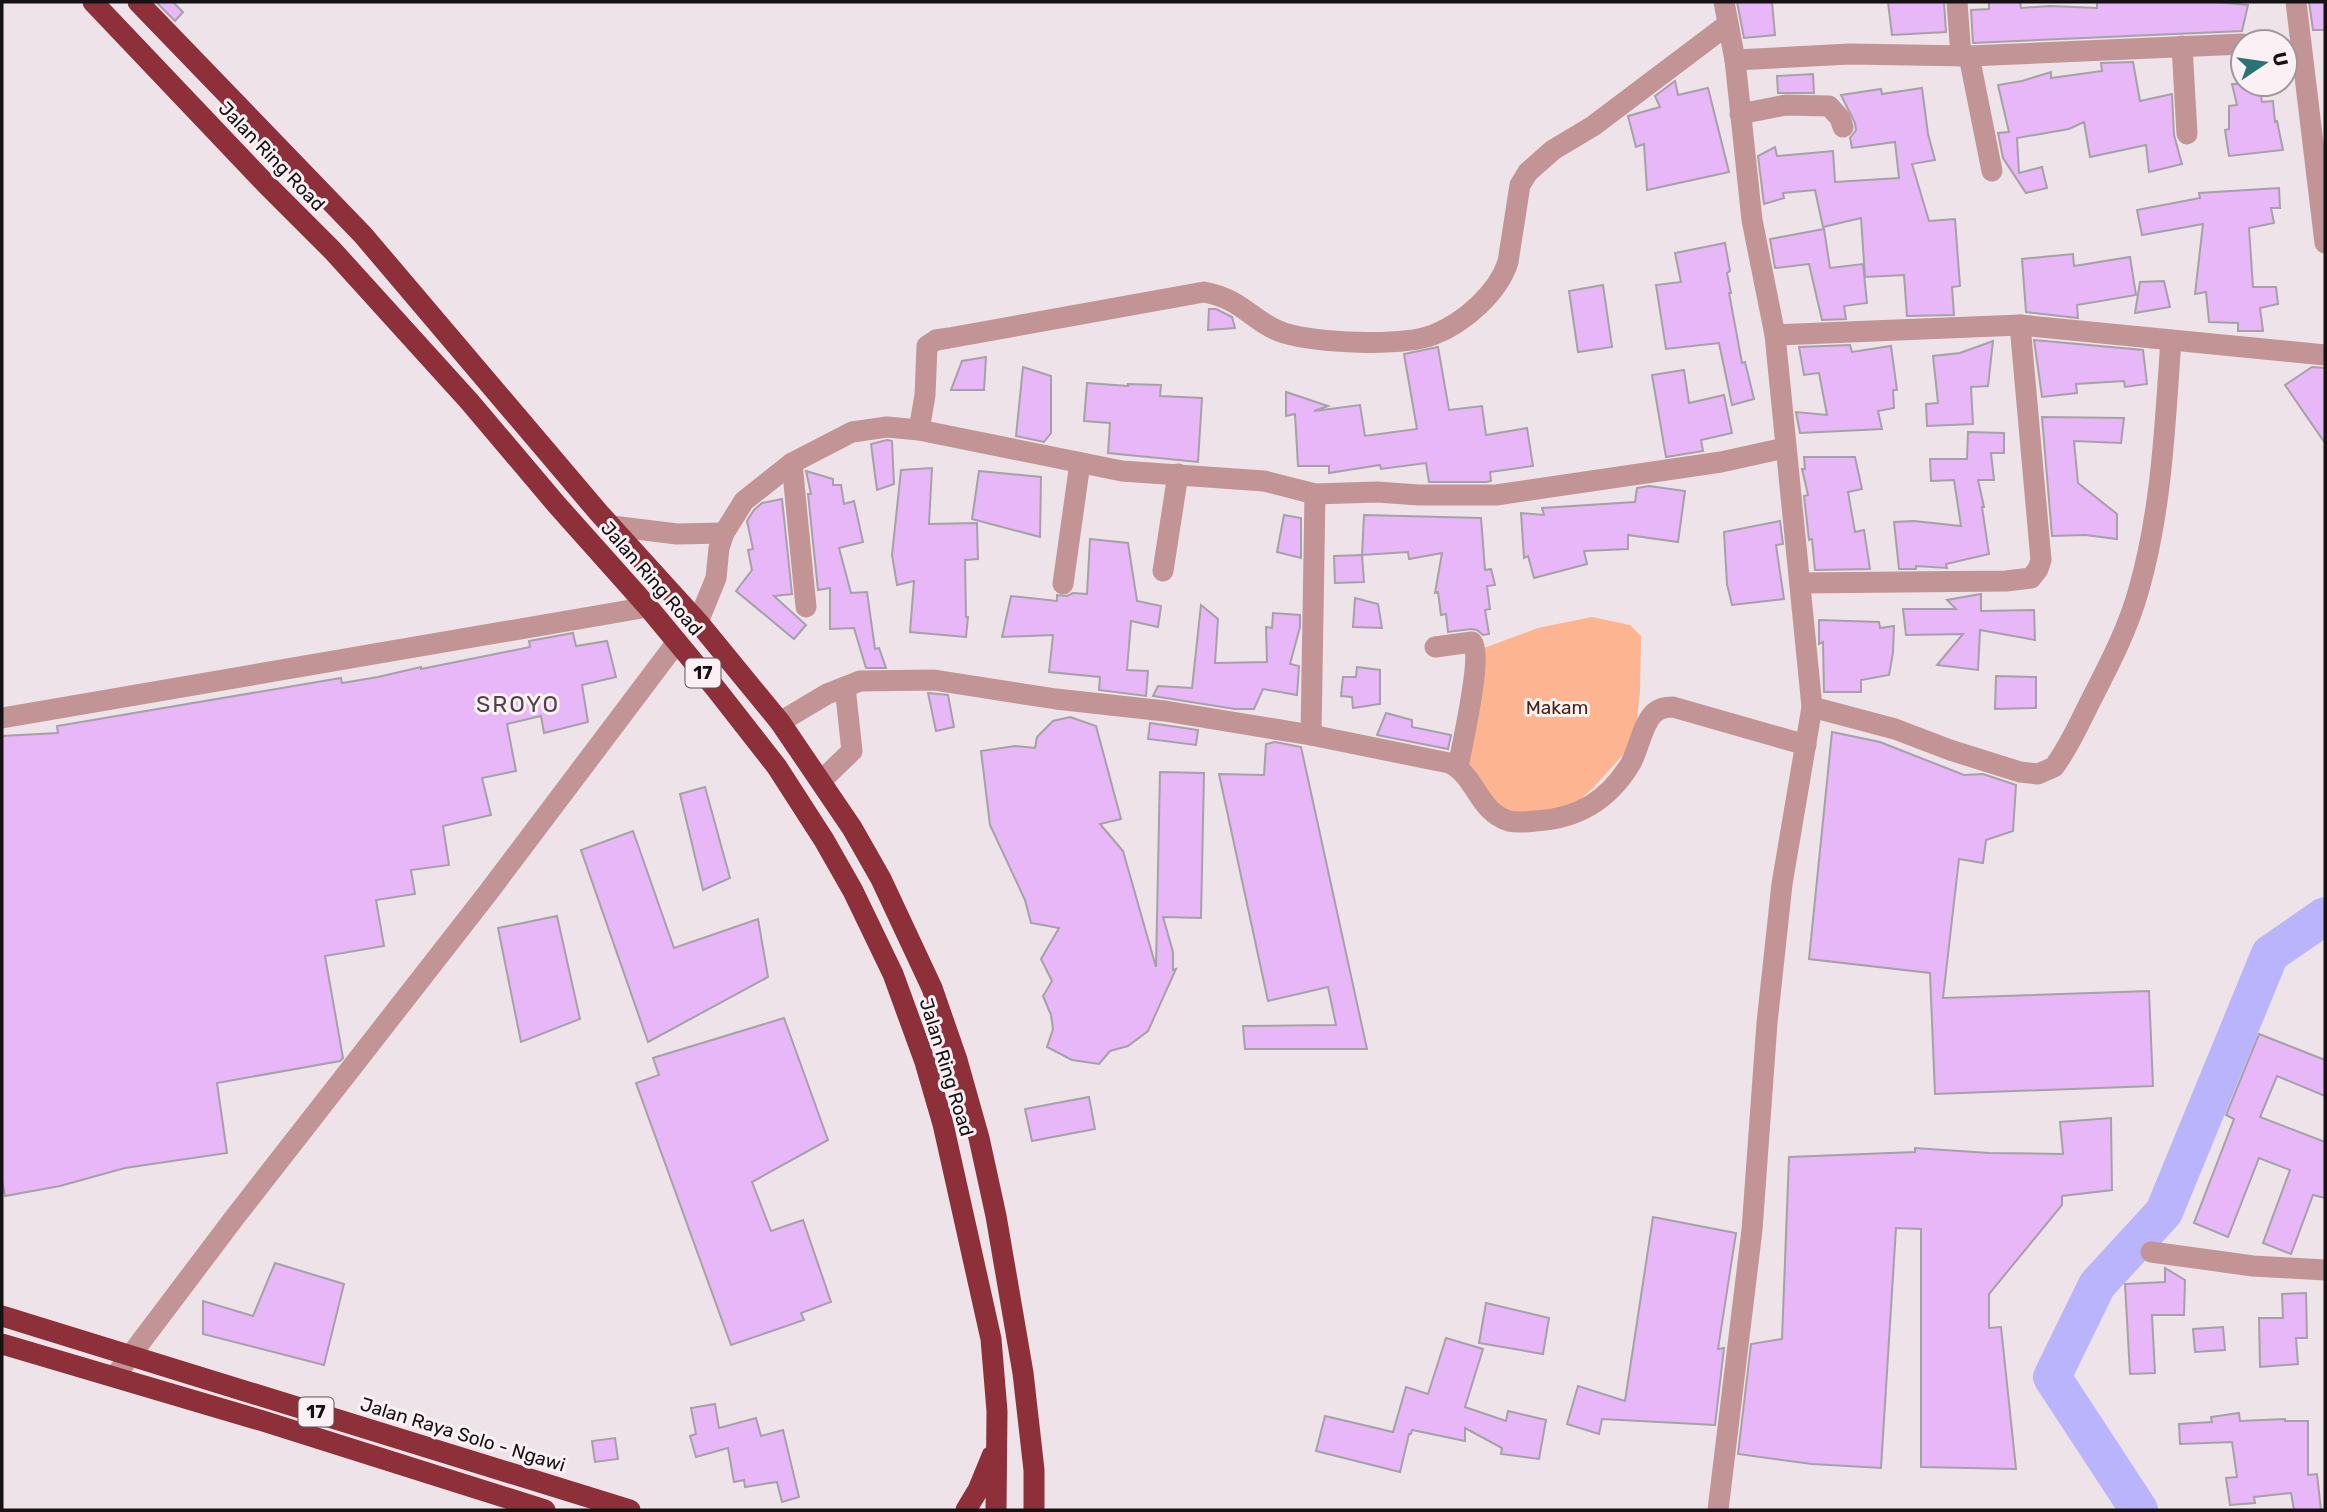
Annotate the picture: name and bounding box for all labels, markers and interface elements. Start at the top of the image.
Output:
north arrow [2229,28,2299,98]
text: U [2267,50,2293,69]
street label: Jalan Ring Road [214,97,330,216]
street label: Jalan Ring Road [596,517,707,640]
road number: 17 [686,658,720,688]
district label: SROYO [476,690,560,718]
park label: Makam [1526,696,1588,719]
street label: Jalan Ring Road [915,995,978,1139]
street label: Jalan Raya Solo - Ngawi [358,1392,568,1477]
road number: 17 [298,1398,334,1427]

